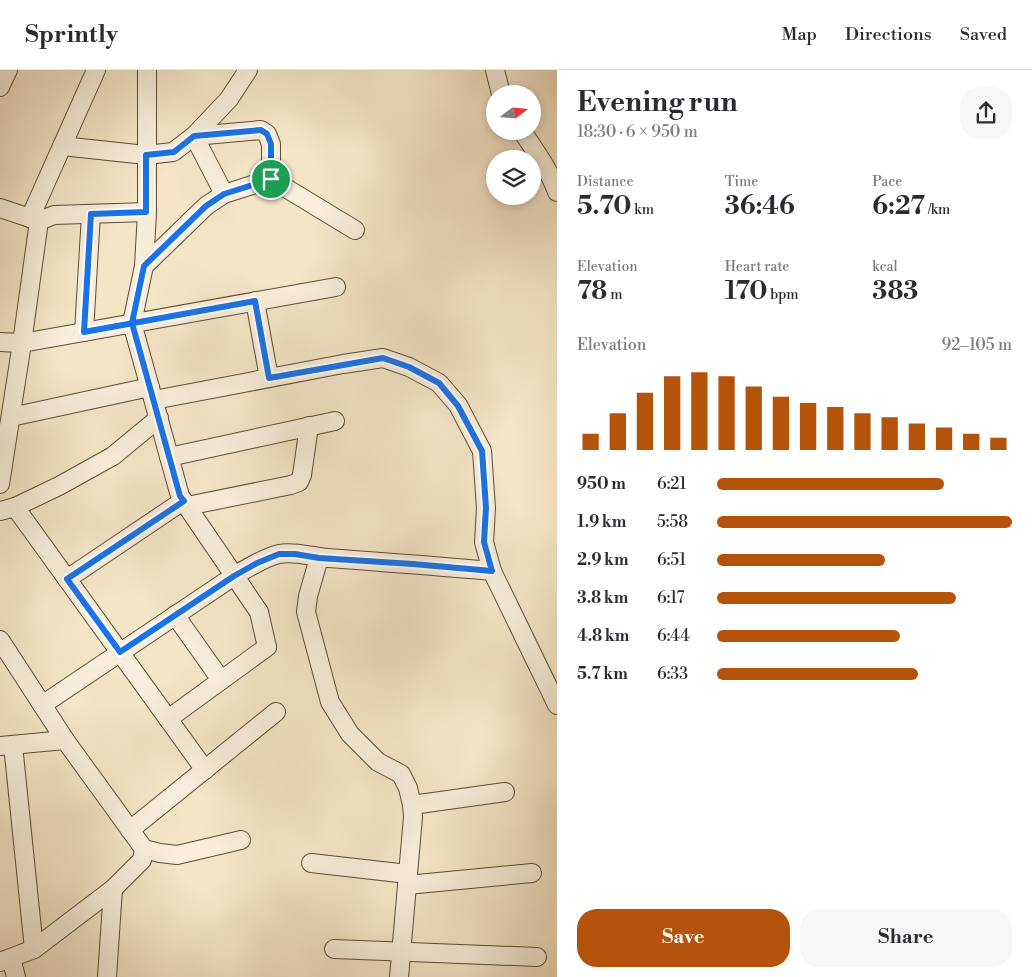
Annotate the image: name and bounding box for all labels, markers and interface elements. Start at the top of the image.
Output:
text: Sprintly [25,20,118,50]
text: Map [781,23,817,46]
text: Directions [845,23,932,46]
text: Saved [960,23,1007,46]
north arrow [486,85,541,140]
map controls [486,85,541,205]
text: Evening run [577,85,738,120]
button: share [960,87,1012,139]
text: 18:30 · 6 × 950 m [577,122,698,142]
button: layers [486,150,541,205]
pin [250,158,292,200]
icon: arrive [257,165,285,193]
text: Distance [577,173,634,191]
text: Time [725,173,758,191]
text: Pace [872,173,902,191]
text: 5.70 [577,191,631,222]
text: 36:46 [725,191,795,222]
text: 6:27 [872,191,925,222]
text: km [631,201,654,219]
text: /km [925,201,950,219]
text: Elevation [577,258,638,276]
text: Heart rate [725,258,789,276]
text: kcal [872,258,898,276]
text: 78 [577,276,607,307]
text: 170 [725,276,767,307]
text: 383 [872,276,918,307]
text: m [607,286,622,304]
text: bpm [767,286,799,304]
text: Elevation [577,335,646,355]
text: 92–105 m [941,335,1012,355]
text: 950 m [577,474,626,494]
text: 6:21 [657,474,687,494]
text: 1.9 km [577,512,626,532]
text: 5:58 [657,512,688,532]
text: 2.9 km [577,550,628,570]
text: 6:51 [657,550,686,570]
text: 3.8 km [577,588,628,608]
text: 6:17 [657,588,684,608]
text: 4.8 km [577,626,629,646]
text: 6:44 [657,626,690,646]
text: 5.7 km [577,664,628,684]
text: 6:33 [657,664,688,684]
button: Save [577,909,790,967]
button: Share [800,909,1012,967]

